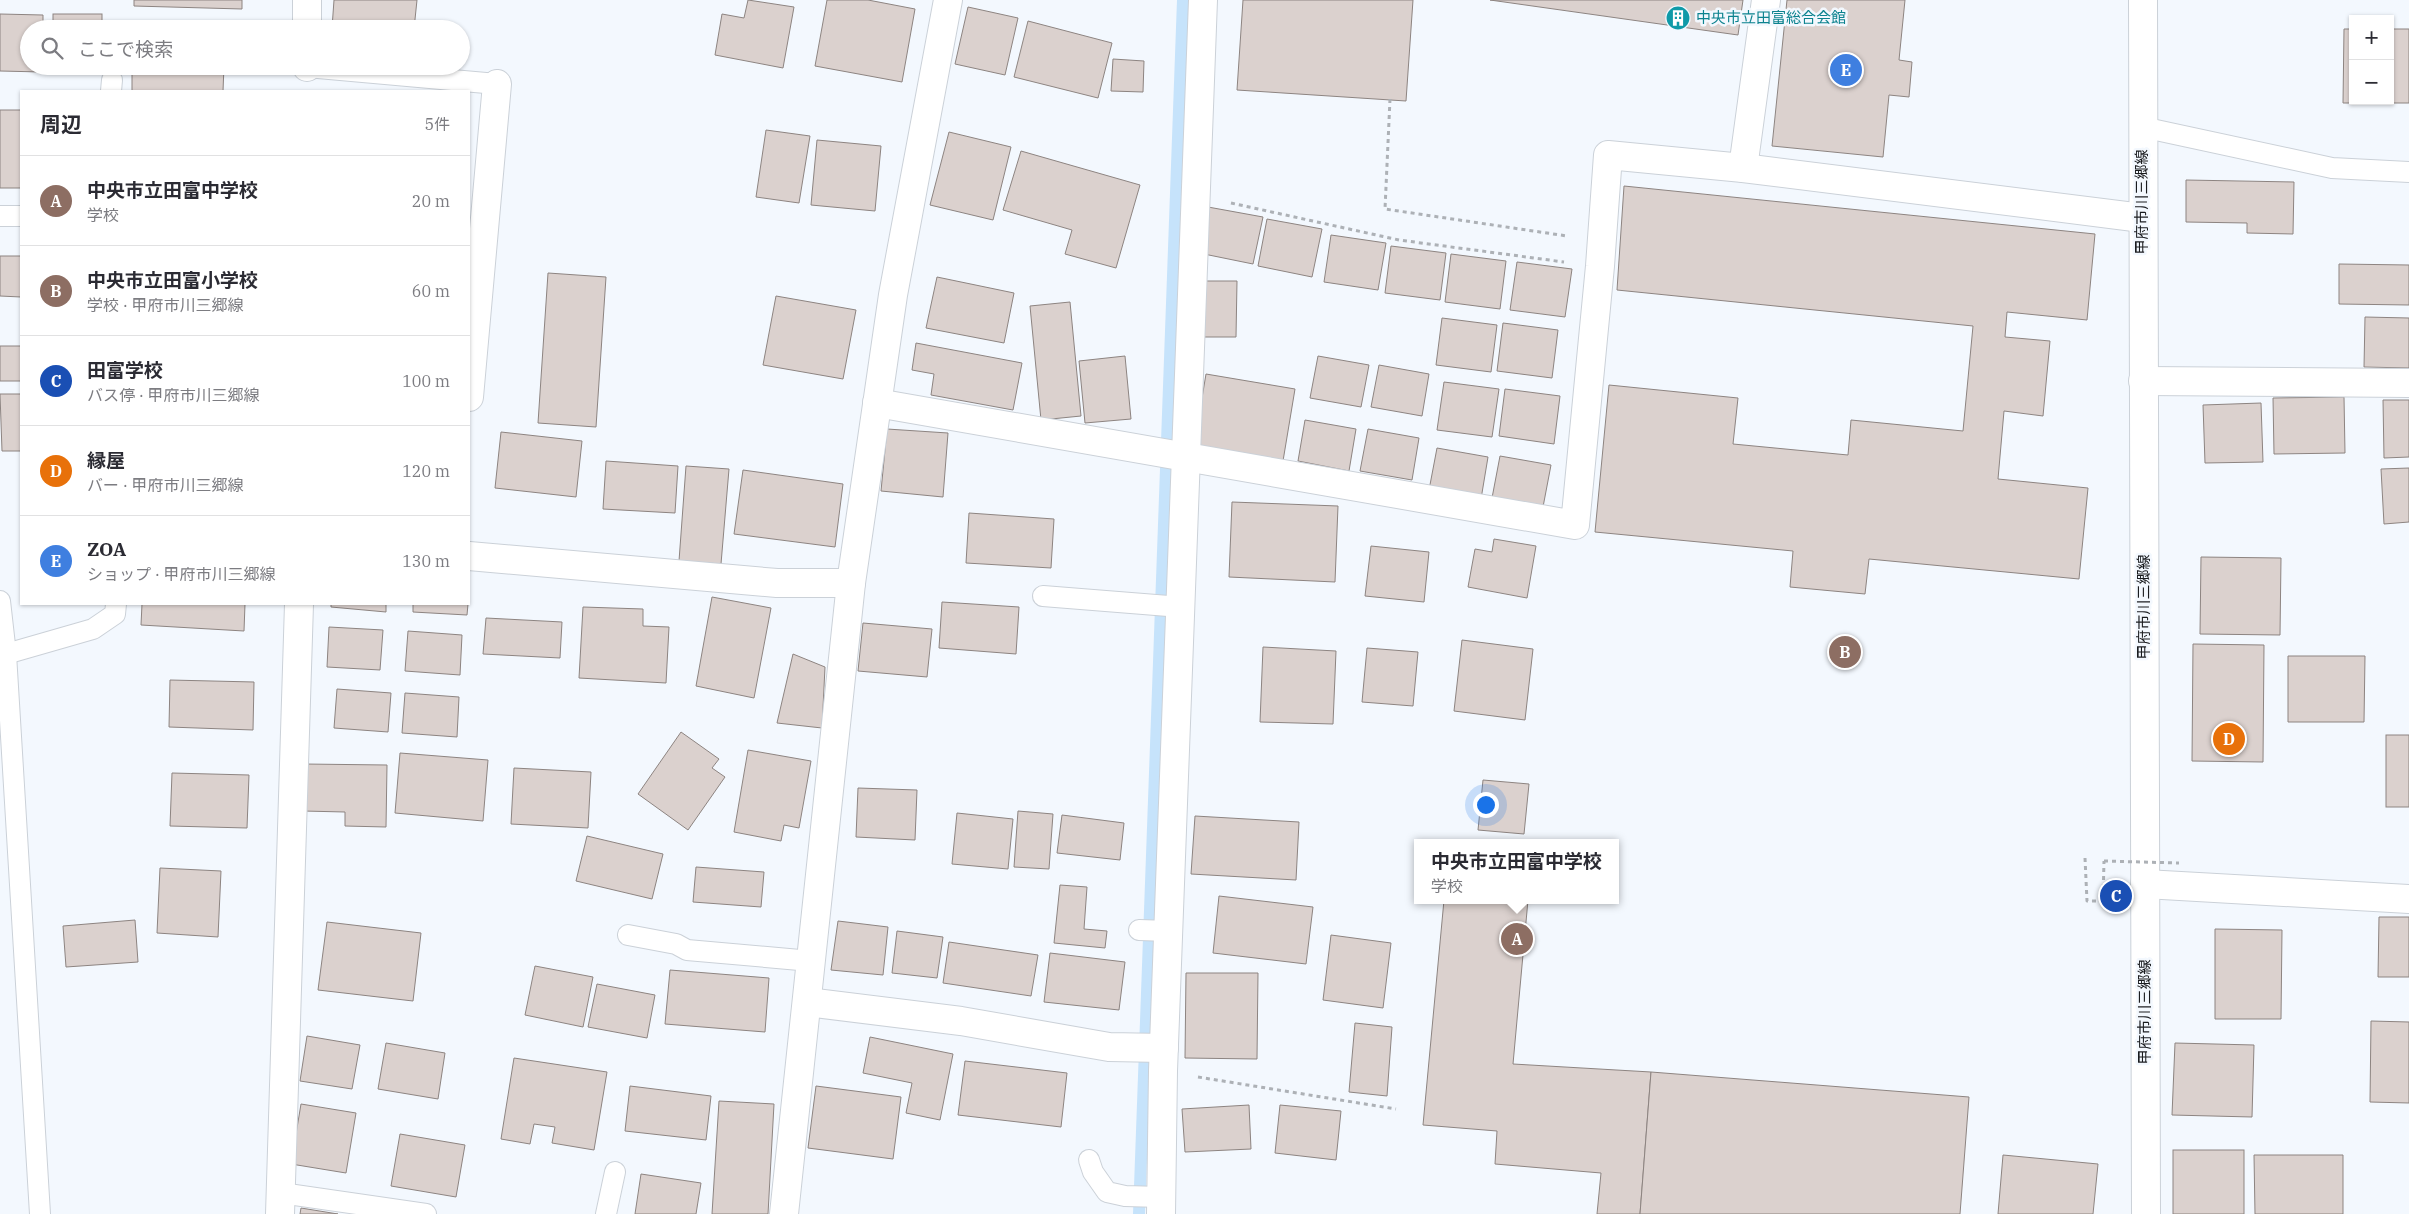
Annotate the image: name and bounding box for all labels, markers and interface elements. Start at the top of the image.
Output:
building icon: 中央市立田富総合会館 [1665,5,1691,31]
place label: 中央市立田富総合会館 [1696,8,1846,27]
map controls [2349,15,2394,105]
button: + [2349,15,2394,60]
search box [20,20,470,75]
icon: search [38,34,66,62]
text: ここで検索 [78,37,173,61]
pin: E [1830,51,1862,89]
button: − [2349,60,2394,105]
text: 周辺 [40,110,82,138]
text: 5件 [424,114,450,134]
street label: 甲府市川三郷線 [2132,149,2151,255]
text: 中央市立田富中学校 [87,178,258,202]
text: A [50,191,62,211]
text: 20 m [412,191,450,211]
text: 学校 [87,205,119,225]
text: 中央市立田富小学校 [87,268,258,292]
text: B [50,281,62,301]
text: 60 m [412,281,450,301]
text: 学校 · 甲府市川三郷線 [87,295,244,315]
text: 田富学校 [87,358,163,382]
text: C [51,371,61,391]
text: 100 m [402,371,450,391]
text: バス停 · 甲府市川三郷線 [87,385,260,405]
text: 縁屋 [87,448,125,472]
text: D [50,461,62,481]
text: 120 m [402,461,450,481]
text: バー · 甲府市川三郷線 [87,475,244,495]
text: ZOA [87,537,126,561]
text: E [51,551,61,571]
text: 130 m [402,551,450,571]
street label: 甲府市川三郷線 [2134,554,2153,660]
text: ショップ · 甲府市川三郷線 [87,564,276,584]
pin: B [1829,633,1861,671]
pin: D [2213,720,2245,758]
your location [1473,792,1499,818]
popup [1414,839,1619,904]
text: 中央市立田富中学校 [1431,849,1602,873]
text: 学校 [1431,876,1463,896]
pin: C [2100,877,2132,915]
pin: A [1501,920,1533,958]
street label: 甲府市川三郷線 [2135,959,2154,1065]

